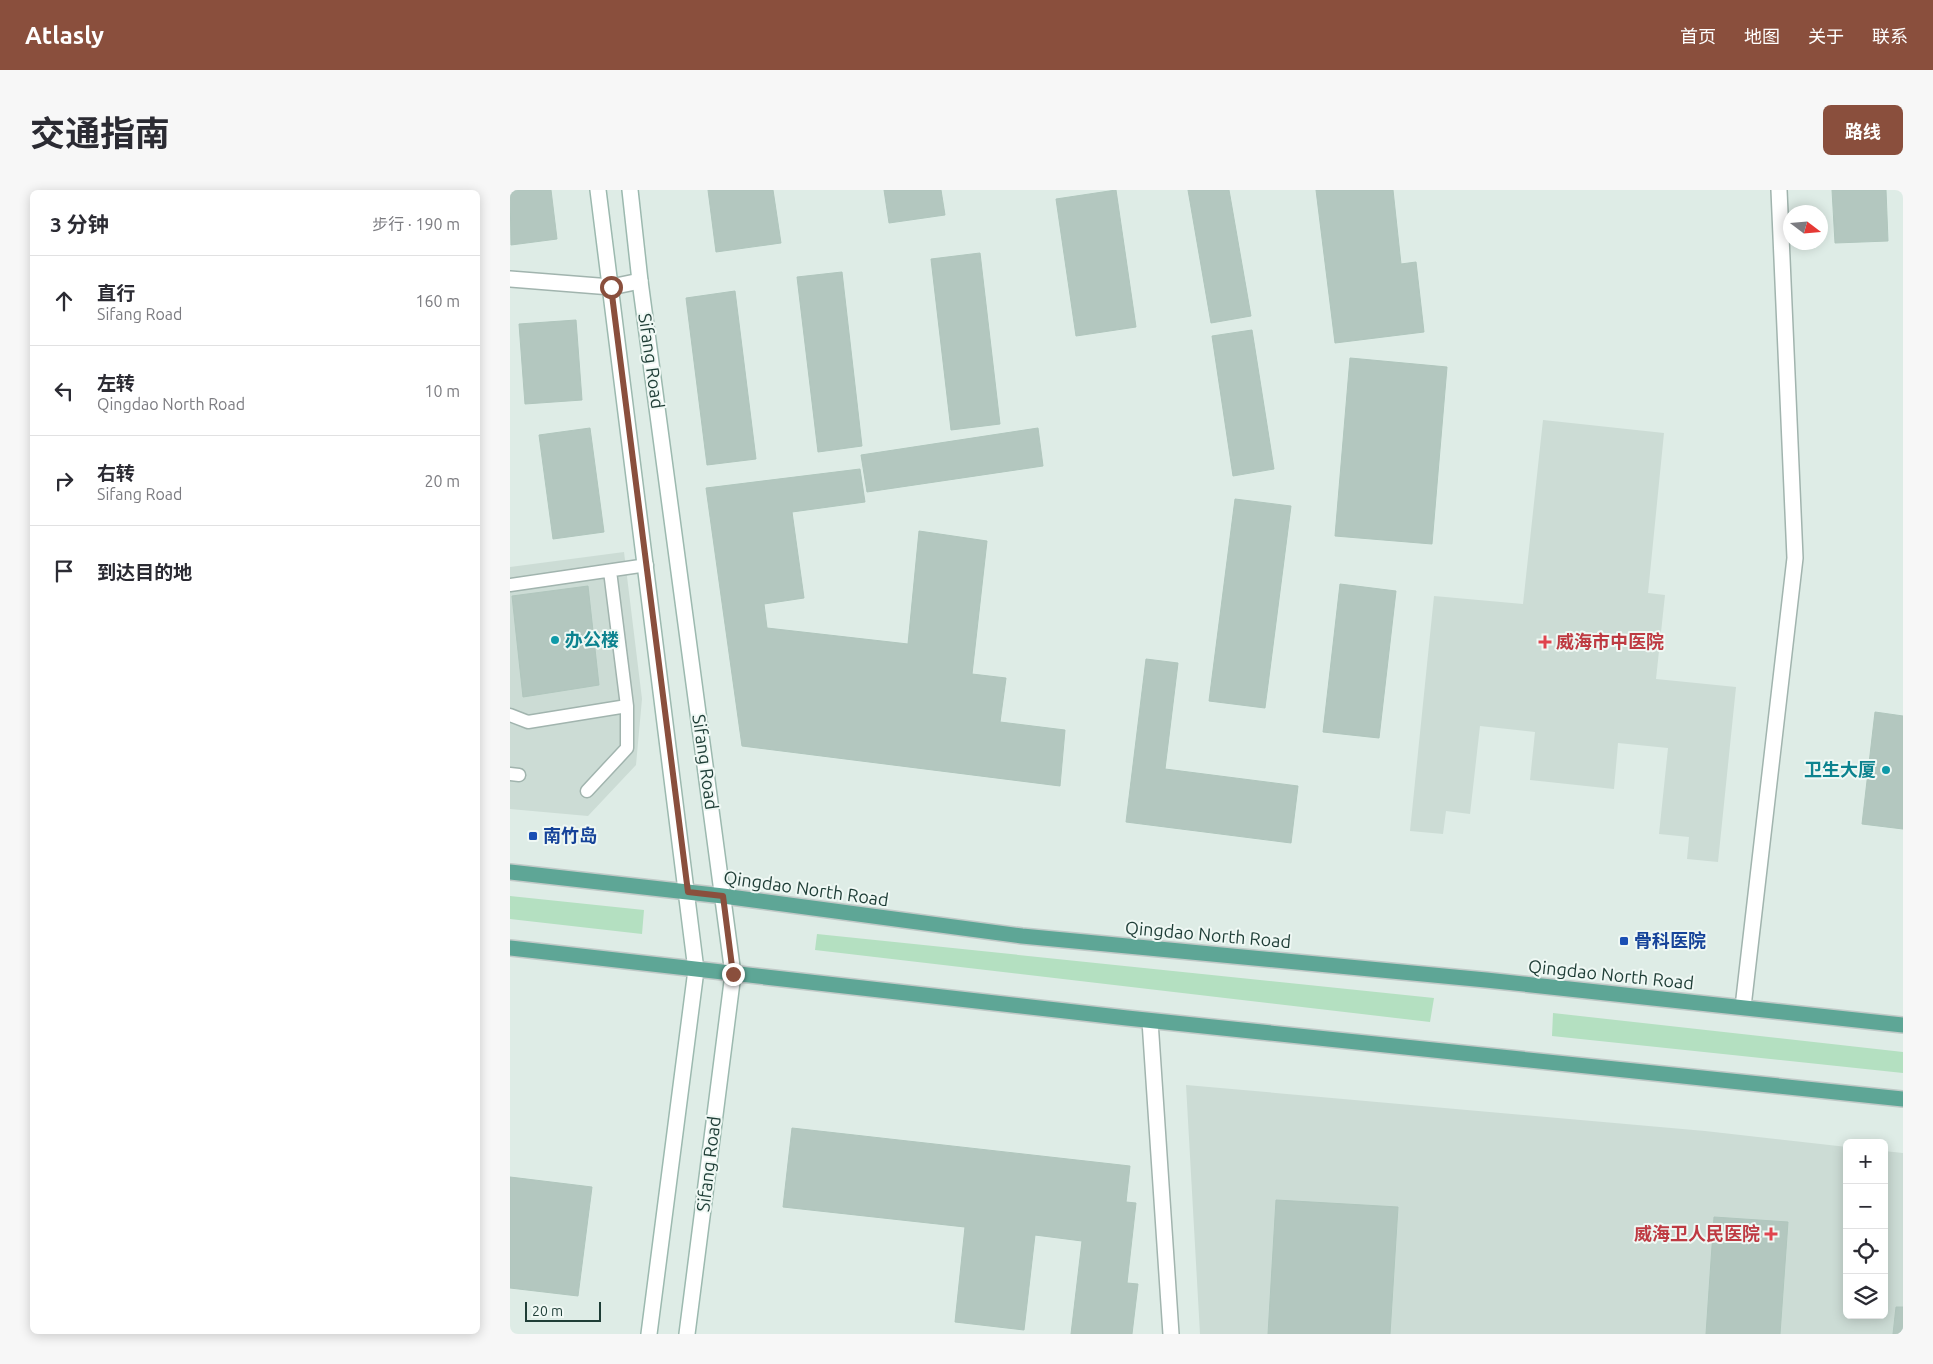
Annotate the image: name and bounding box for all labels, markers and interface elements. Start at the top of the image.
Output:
text: Atlasly [25,22,104,49]
text: 首页 [1680,26,1716,46]
text: 地图 [1744,26,1780,46]
text: 关于 [1808,26,1844,46]
text: 联系 [1872,26,1908,46]
button: 路线 [1823,105,1903,155]
text: 交通指南 [30,113,170,153]
north arrow [1783,205,1828,250]
text: 3 分钟 [50,212,109,236]
text: 步行 · 190 m [372,215,460,233]
route start [600,276,623,299]
text: 直行 [97,282,135,304]
icon: ahead [50,287,78,315]
text: 160 m [415,292,460,310]
text: Sifang Road [97,305,182,323]
street label: Sifang Road [635,312,669,410]
text: 左转 [97,372,135,394]
icon: left [50,377,78,405]
text: 10 m [424,382,460,400]
text: Qingdao North Road [97,395,245,413]
text: 右转 [97,462,135,484]
icon: right [50,467,78,495]
text: 20 m [424,472,460,490]
text: Sifang Road [97,485,182,503]
icon: arrive [50,557,78,585]
text: 到达目的地 [97,561,192,583]
place label: 办公楼 [565,629,619,649]
place label: 威海市中医院 [1556,631,1664,651]
marker: 办公楼 [549,634,561,646]
marker: 威海市中医院 [1538,635,1552,649]
street label: Sifang Road [689,713,723,811]
place label: 卫生大厦 [1804,759,1876,779]
marker: 卫生大厦 [1880,764,1892,776]
place label: 南竹岛 [543,825,597,845]
marker: 南竹岛 [527,830,539,842]
street label: Qingdao North Road [722,867,890,910]
street label: Qingdao North Road [1124,917,1292,952]
place label: 骨科医院 [1634,930,1706,950]
marker: 骨科医院 [1618,935,1630,947]
street label: Qingdao North Road [1527,955,1695,994]
route end [722,963,745,986]
street label: Sifang Road [692,1115,724,1213]
map controls [1843,1139,1888,1319]
button: + [1843,1139,1888,1184]
button: − [1843,1184,1888,1229]
place label: 威海卫人民医院 [1634,1223,1760,1243]
marker: 威海卫人民医院 [1764,1227,1778,1241]
button: locate [1843,1229,1888,1274]
button: layers [1843,1274,1888,1319]
scale bar [525,1299,601,1322]
text: 20 m [532,1303,563,1319]

